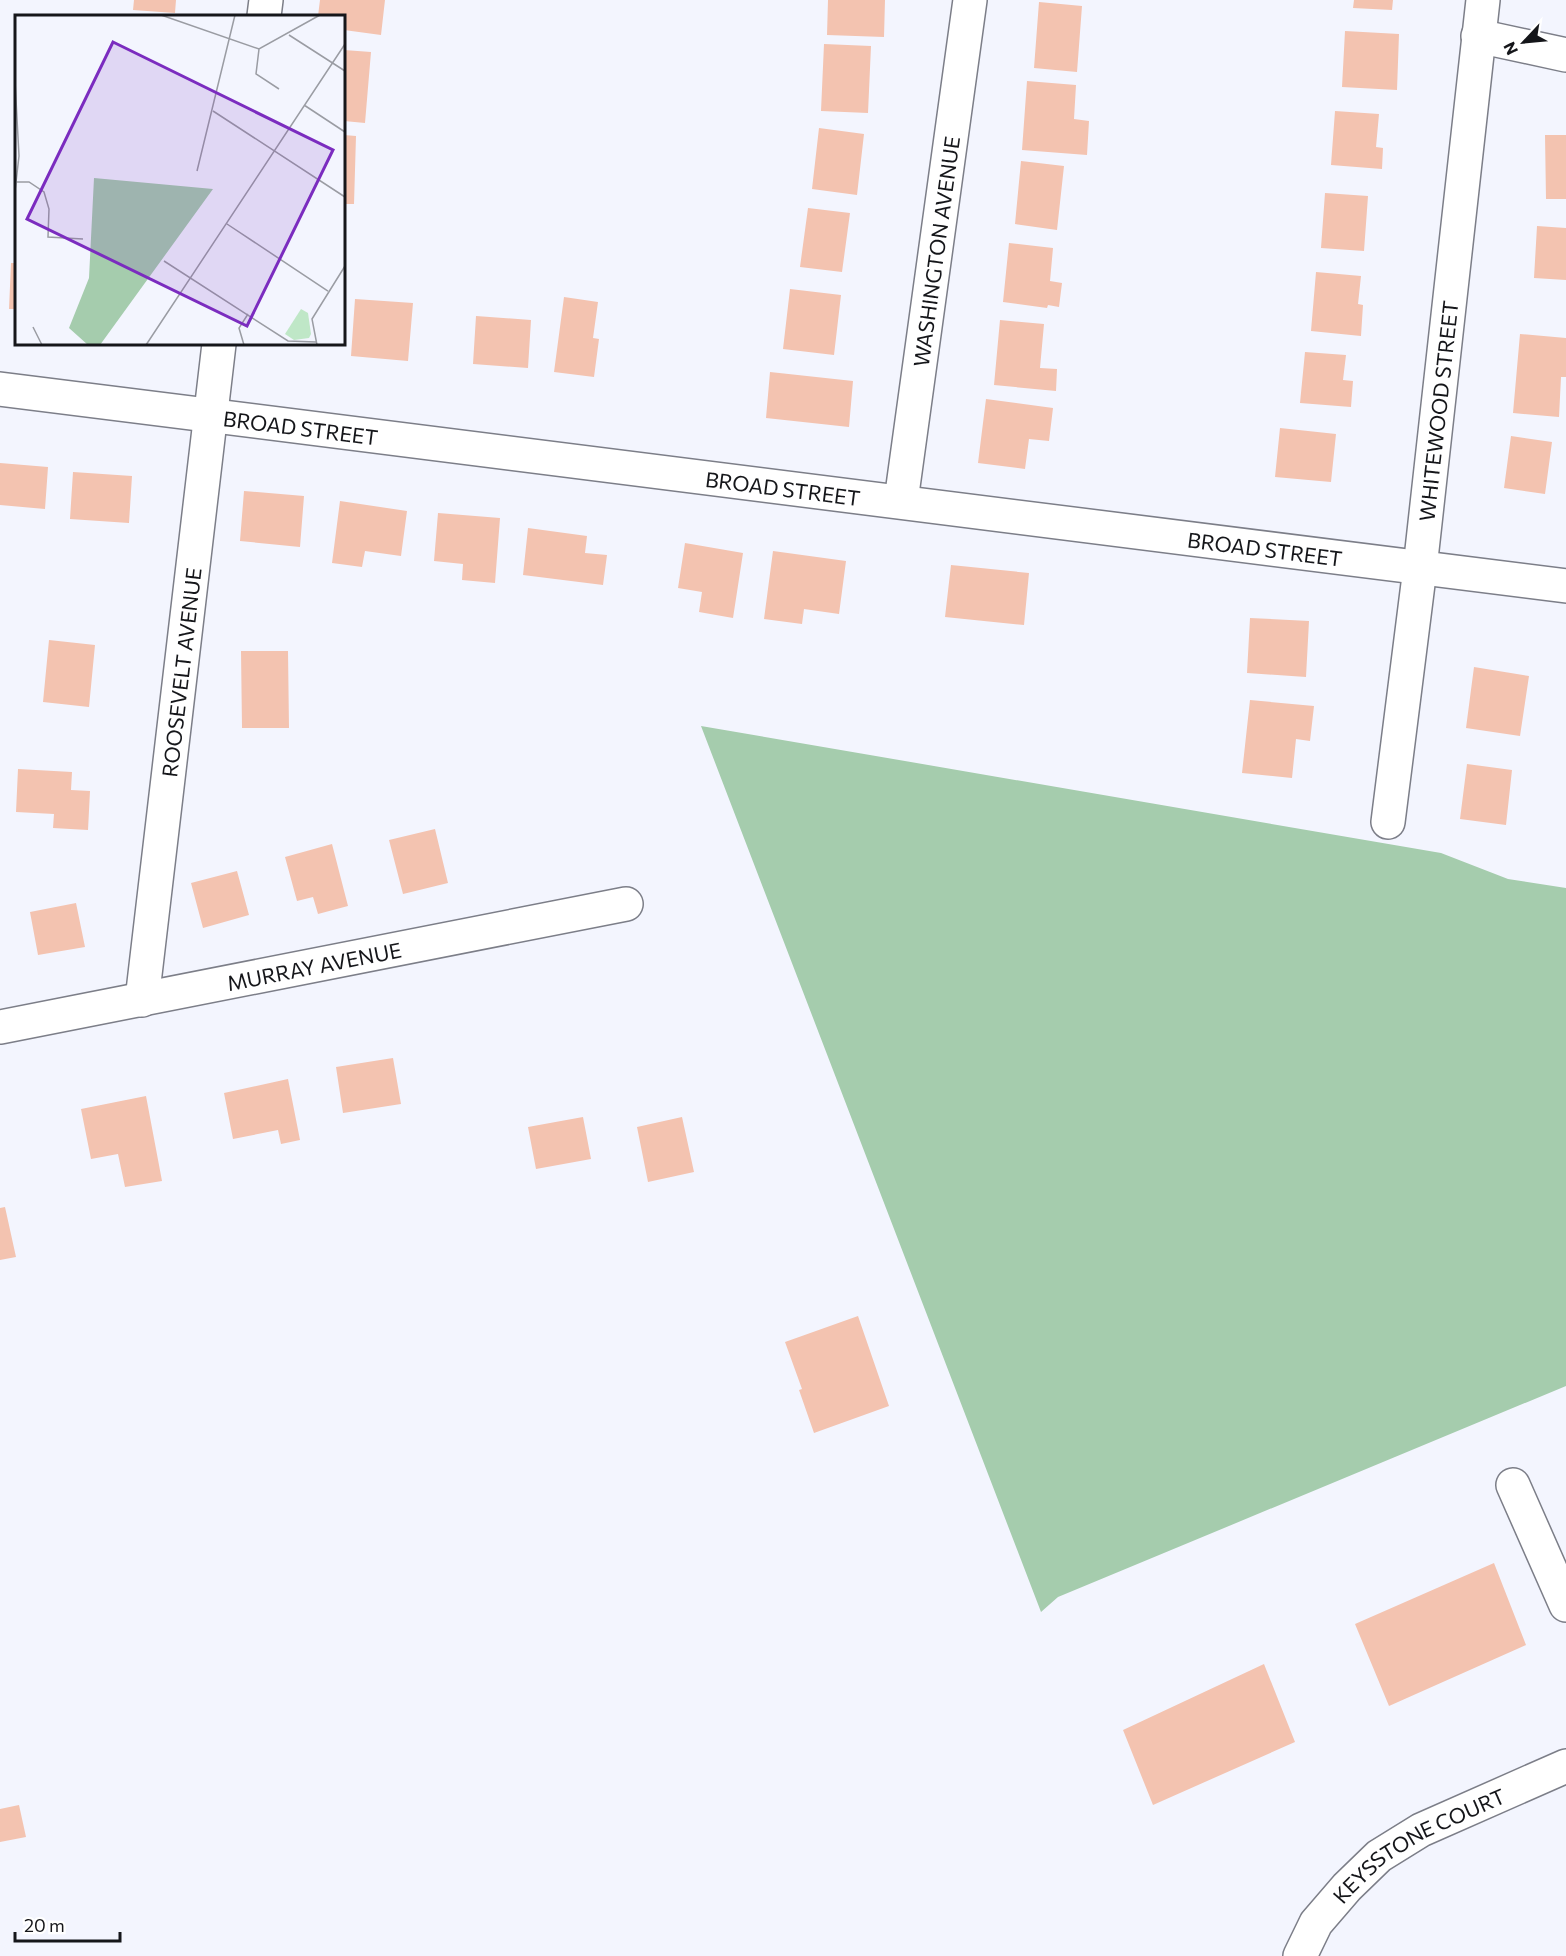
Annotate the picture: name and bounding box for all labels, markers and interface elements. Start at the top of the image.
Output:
north arrow [1494,12,1554,72]
inset map [15,15,345,345]
text: N [1499,39,1521,58]
street label: WASHINGTON AVENUE [907,134,964,368]
street label: WHITEWOOD STREET [1413,299,1462,523]
street label: BROAD STREET [222,405,380,449]
street label: BROAD STREET [704,465,862,510]
street label: BROAD STREET [1186,526,1344,570]
street label: ROOSEVELT AVENUE [156,566,205,778]
street label: MURRAY AVENUE [225,936,403,995]
street label: KEYSSTONE COURT [1327,1782,1508,1908]
scale bar [15,1905,120,1943]
text: 20 m [24,1914,65,1936]

